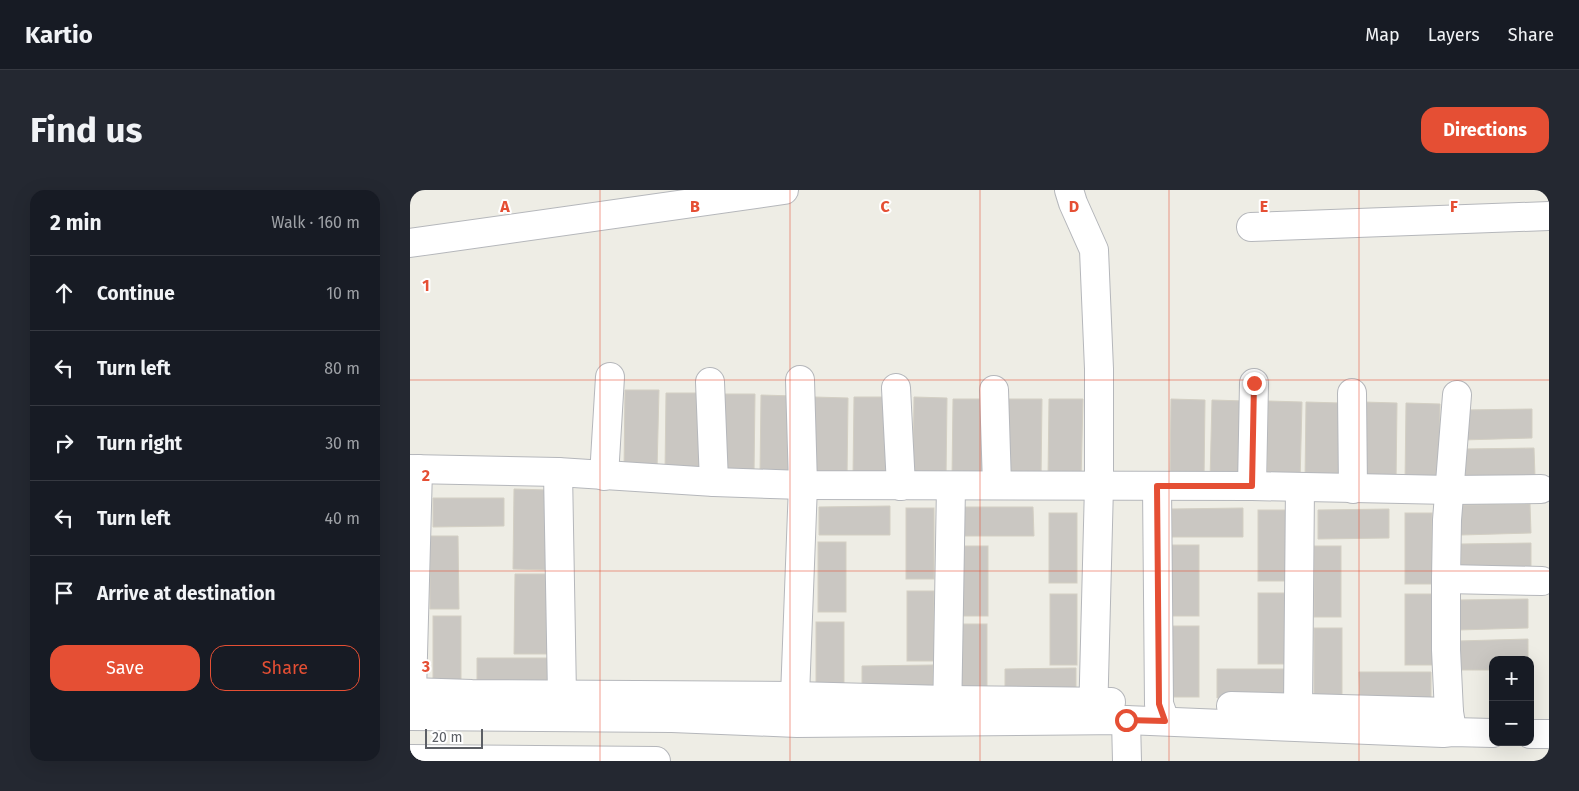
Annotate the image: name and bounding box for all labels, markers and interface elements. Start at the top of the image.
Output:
text: Kartio [25,21,93,49]
text: Map [1365,24,1400,46]
text: Layers [1428,24,1480,46]
text: Share [1508,24,1554,46]
button: Directions [1421,107,1549,153]
text: Find us [30,109,142,151]
text: A [499,197,510,216]
text: B [690,197,700,216]
text: C [880,197,890,216]
text: D [1069,197,1079,216]
text: E [1260,197,1268,216]
text: F [1450,197,1458,216]
text: 2 min [50,210,102,236]
text: Walk · 160 m [271,213,360,232]
text: 1 [422,276,430,295]
icon: ahead [50,279,78,307]
text: Continue [97,282,175,305]
text: 10 m [326,284,360,303]
icon: left [50,354,78,382]
text: Turn left [97,357,171,380]
text: 80 m [324,359,360,378]
route end [1243,372,1266,395]
icon: right [50,429,78,457]
text: Turn right [97,432,182,455]
text: 30 m [325,434,360,453]
text: 2 [422,466,430,485]
icon: left [50,504,78,532]
text: Turn left [97,507,171,530]
text: 40 m [325,509,360,528]
icon: arrive [50,579,78,607]
text: Arrive at destination [97,582,276,605]
button: Save [50,645,200,691]
button: Share [210,645,360,691]
map controls [1489,656,1534,746]
button: + [1489,656,1534,701]
text: 3 [421,657,430,676]
button: − [1489,701,1534,746]
route start [1115,709,1138,732]
scale bar [425,726,482,749]
text: 20 m [432,729,462,746]

